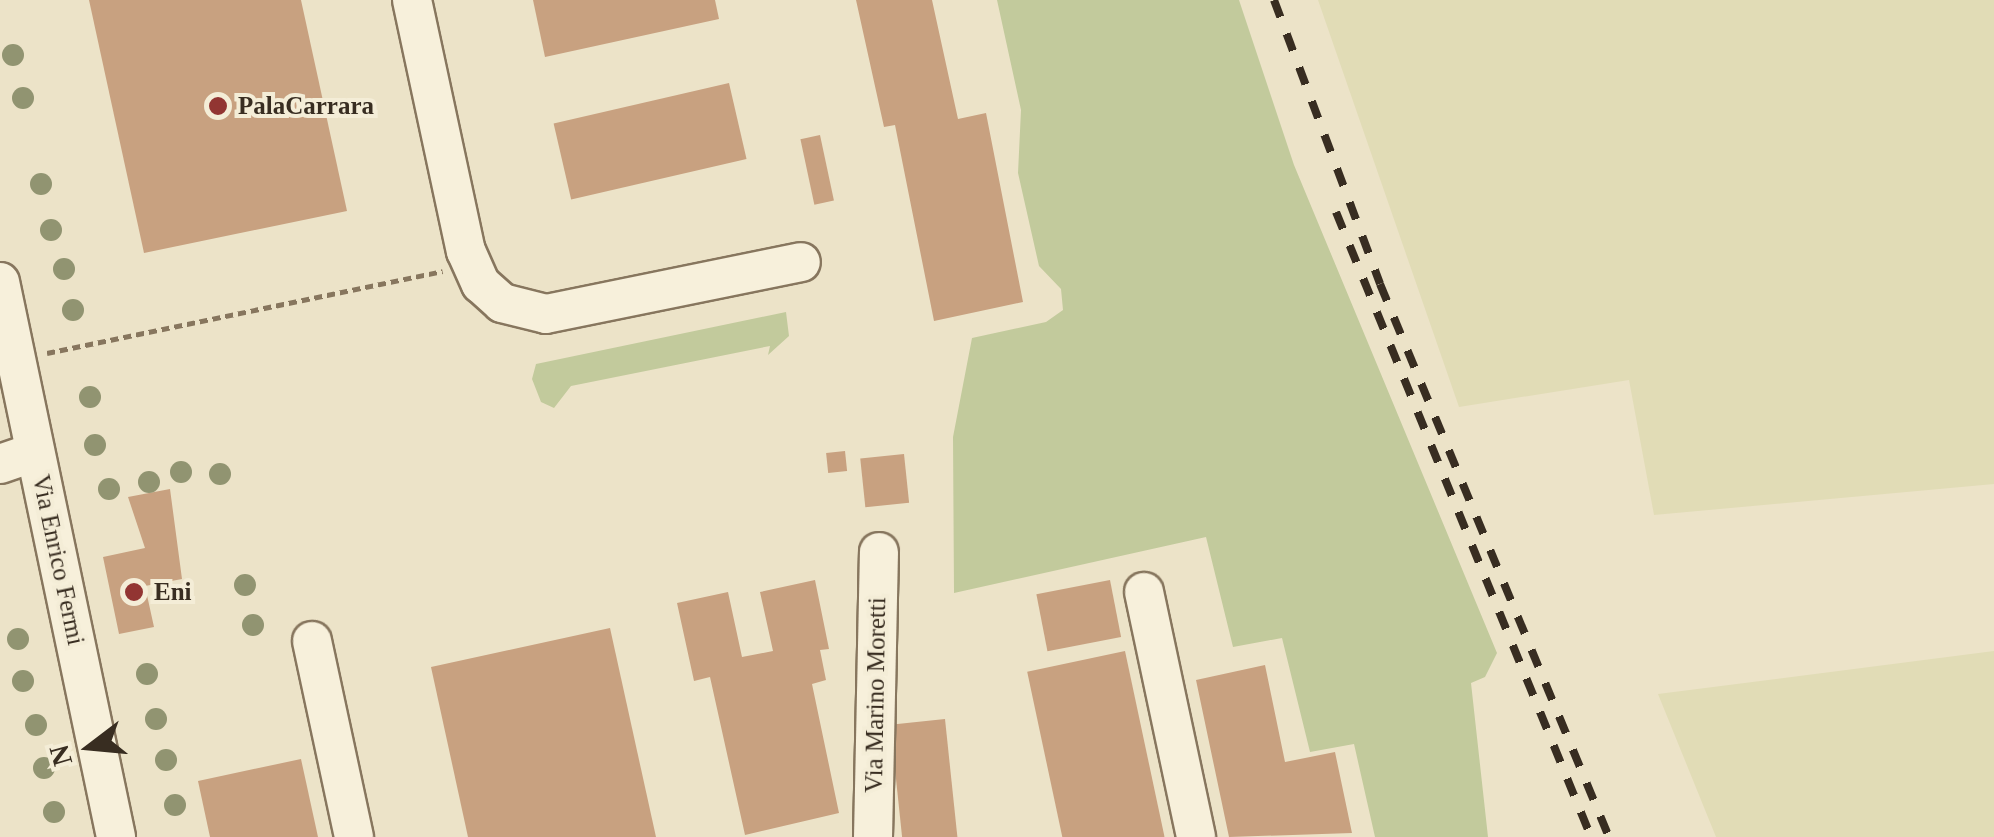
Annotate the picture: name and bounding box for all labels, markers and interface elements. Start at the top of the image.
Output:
place label: PalaCarrara [238,91,374,121]
marker: PalaCarrara [207,95,229,117]
street label: Via Enrico Fermi [25,472,91,648]
place label: Eni [154,577,192,607]
marker: Eni [123,581,145,603]
street label: Via Marino Moretti [859,597,893,793]
north arrow [40,697,140,797]
text: N [43,741,78,769]

